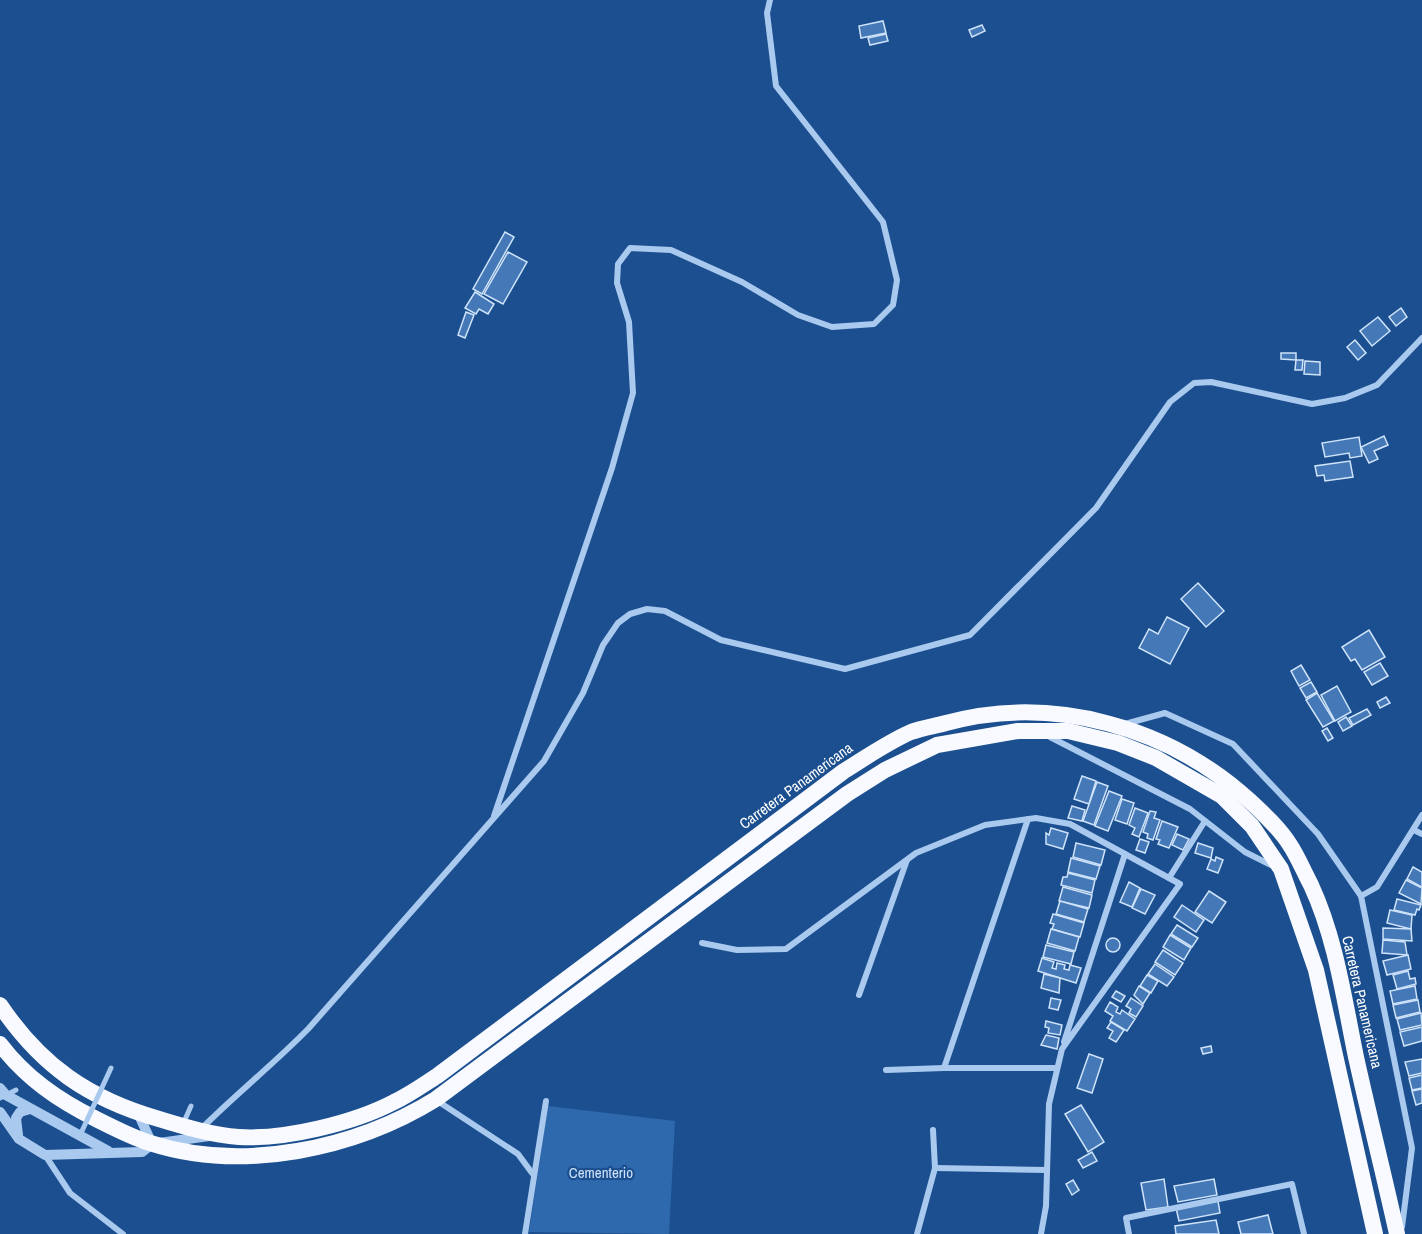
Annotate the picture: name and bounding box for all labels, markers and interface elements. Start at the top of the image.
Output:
street label: Carretera Panamericana [735,737,857,834]
street label: Carretera Panamericana [1337,934,1388,1070]
park label: Cementerio [569,1162,633,1183]

